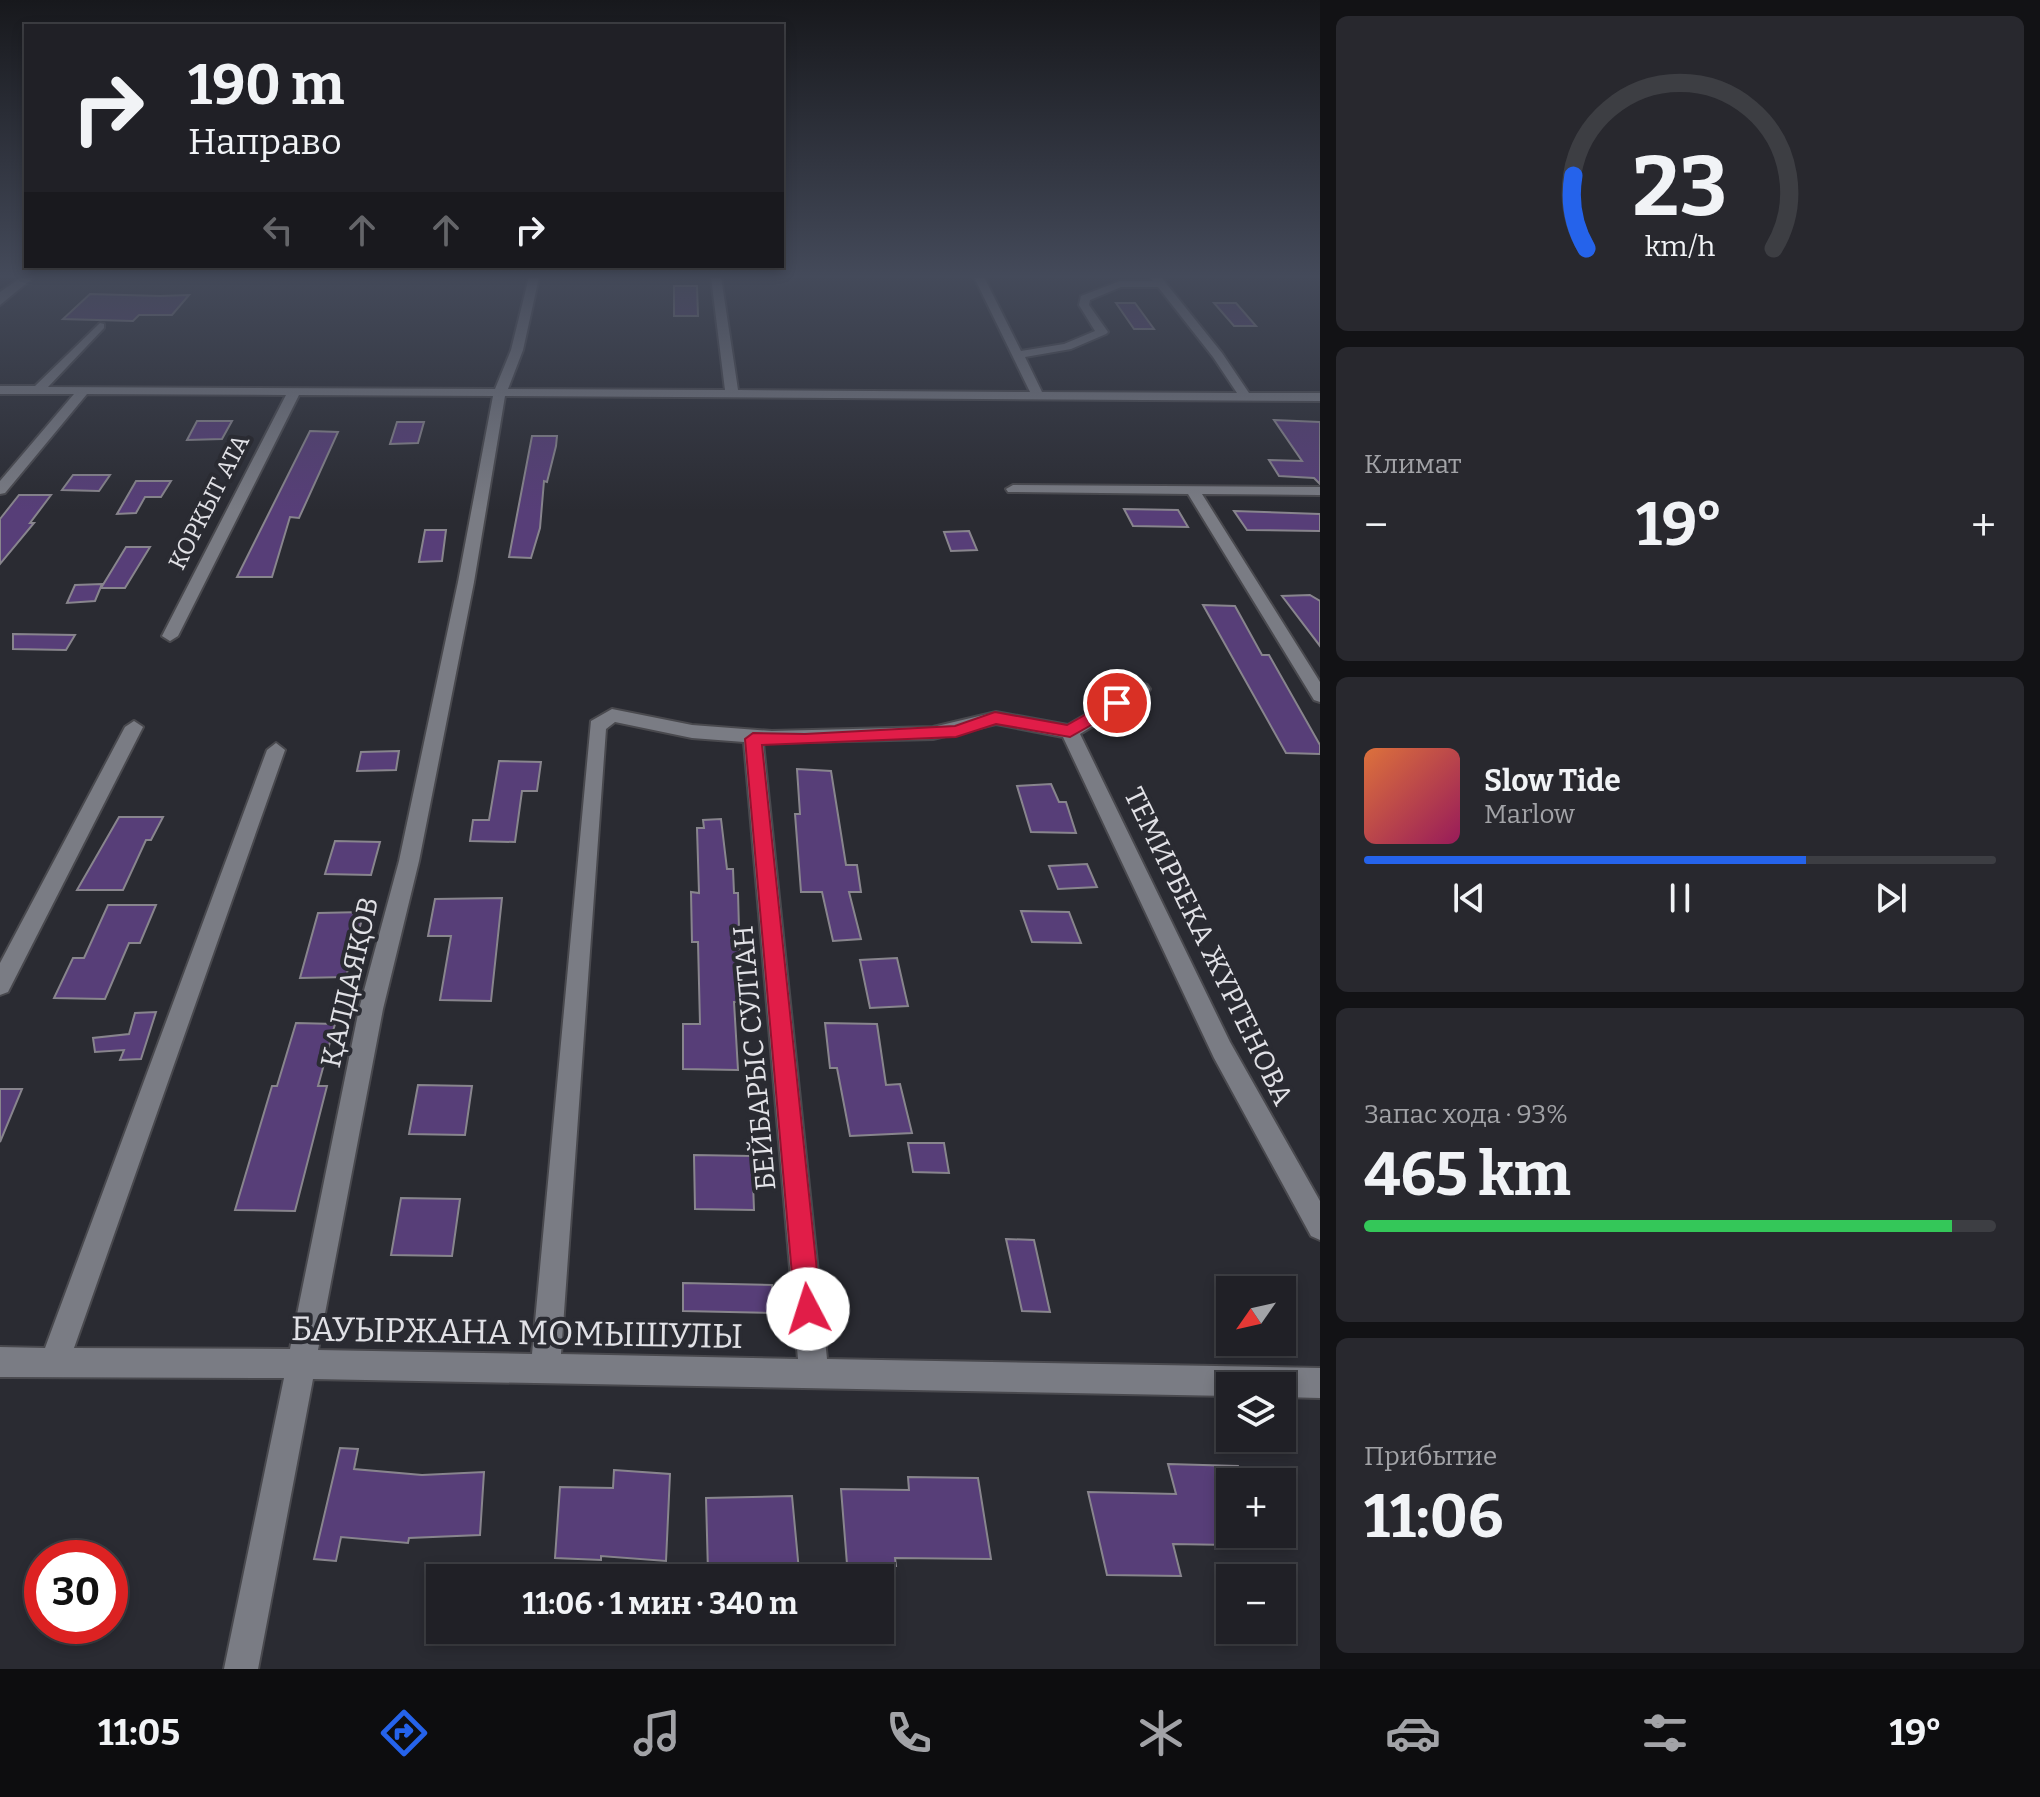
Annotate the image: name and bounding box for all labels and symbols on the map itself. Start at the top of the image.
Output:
street label: КОРКЫТ АТА [163,430,255,574]
pin [1083,669,1151,737]
street label: ТЕМИРБЕКА ЖҮРГЕНОВА [1117,782,1300,1110]
street label: ҚАЛДАЯҚОВ [314,894,385,1071]
street label: БЕЙБАРЫС СУЛТАН [726,924,783,1192]
position arrow [766,1267,850,1351]
north arrow [1216,1276,1296,1356]
street label: БАУЫРЖАНА МОМЫШУЛЫ [291,1308,743,1357]
speed limit sign: 30 [24,1540,128,1644]

